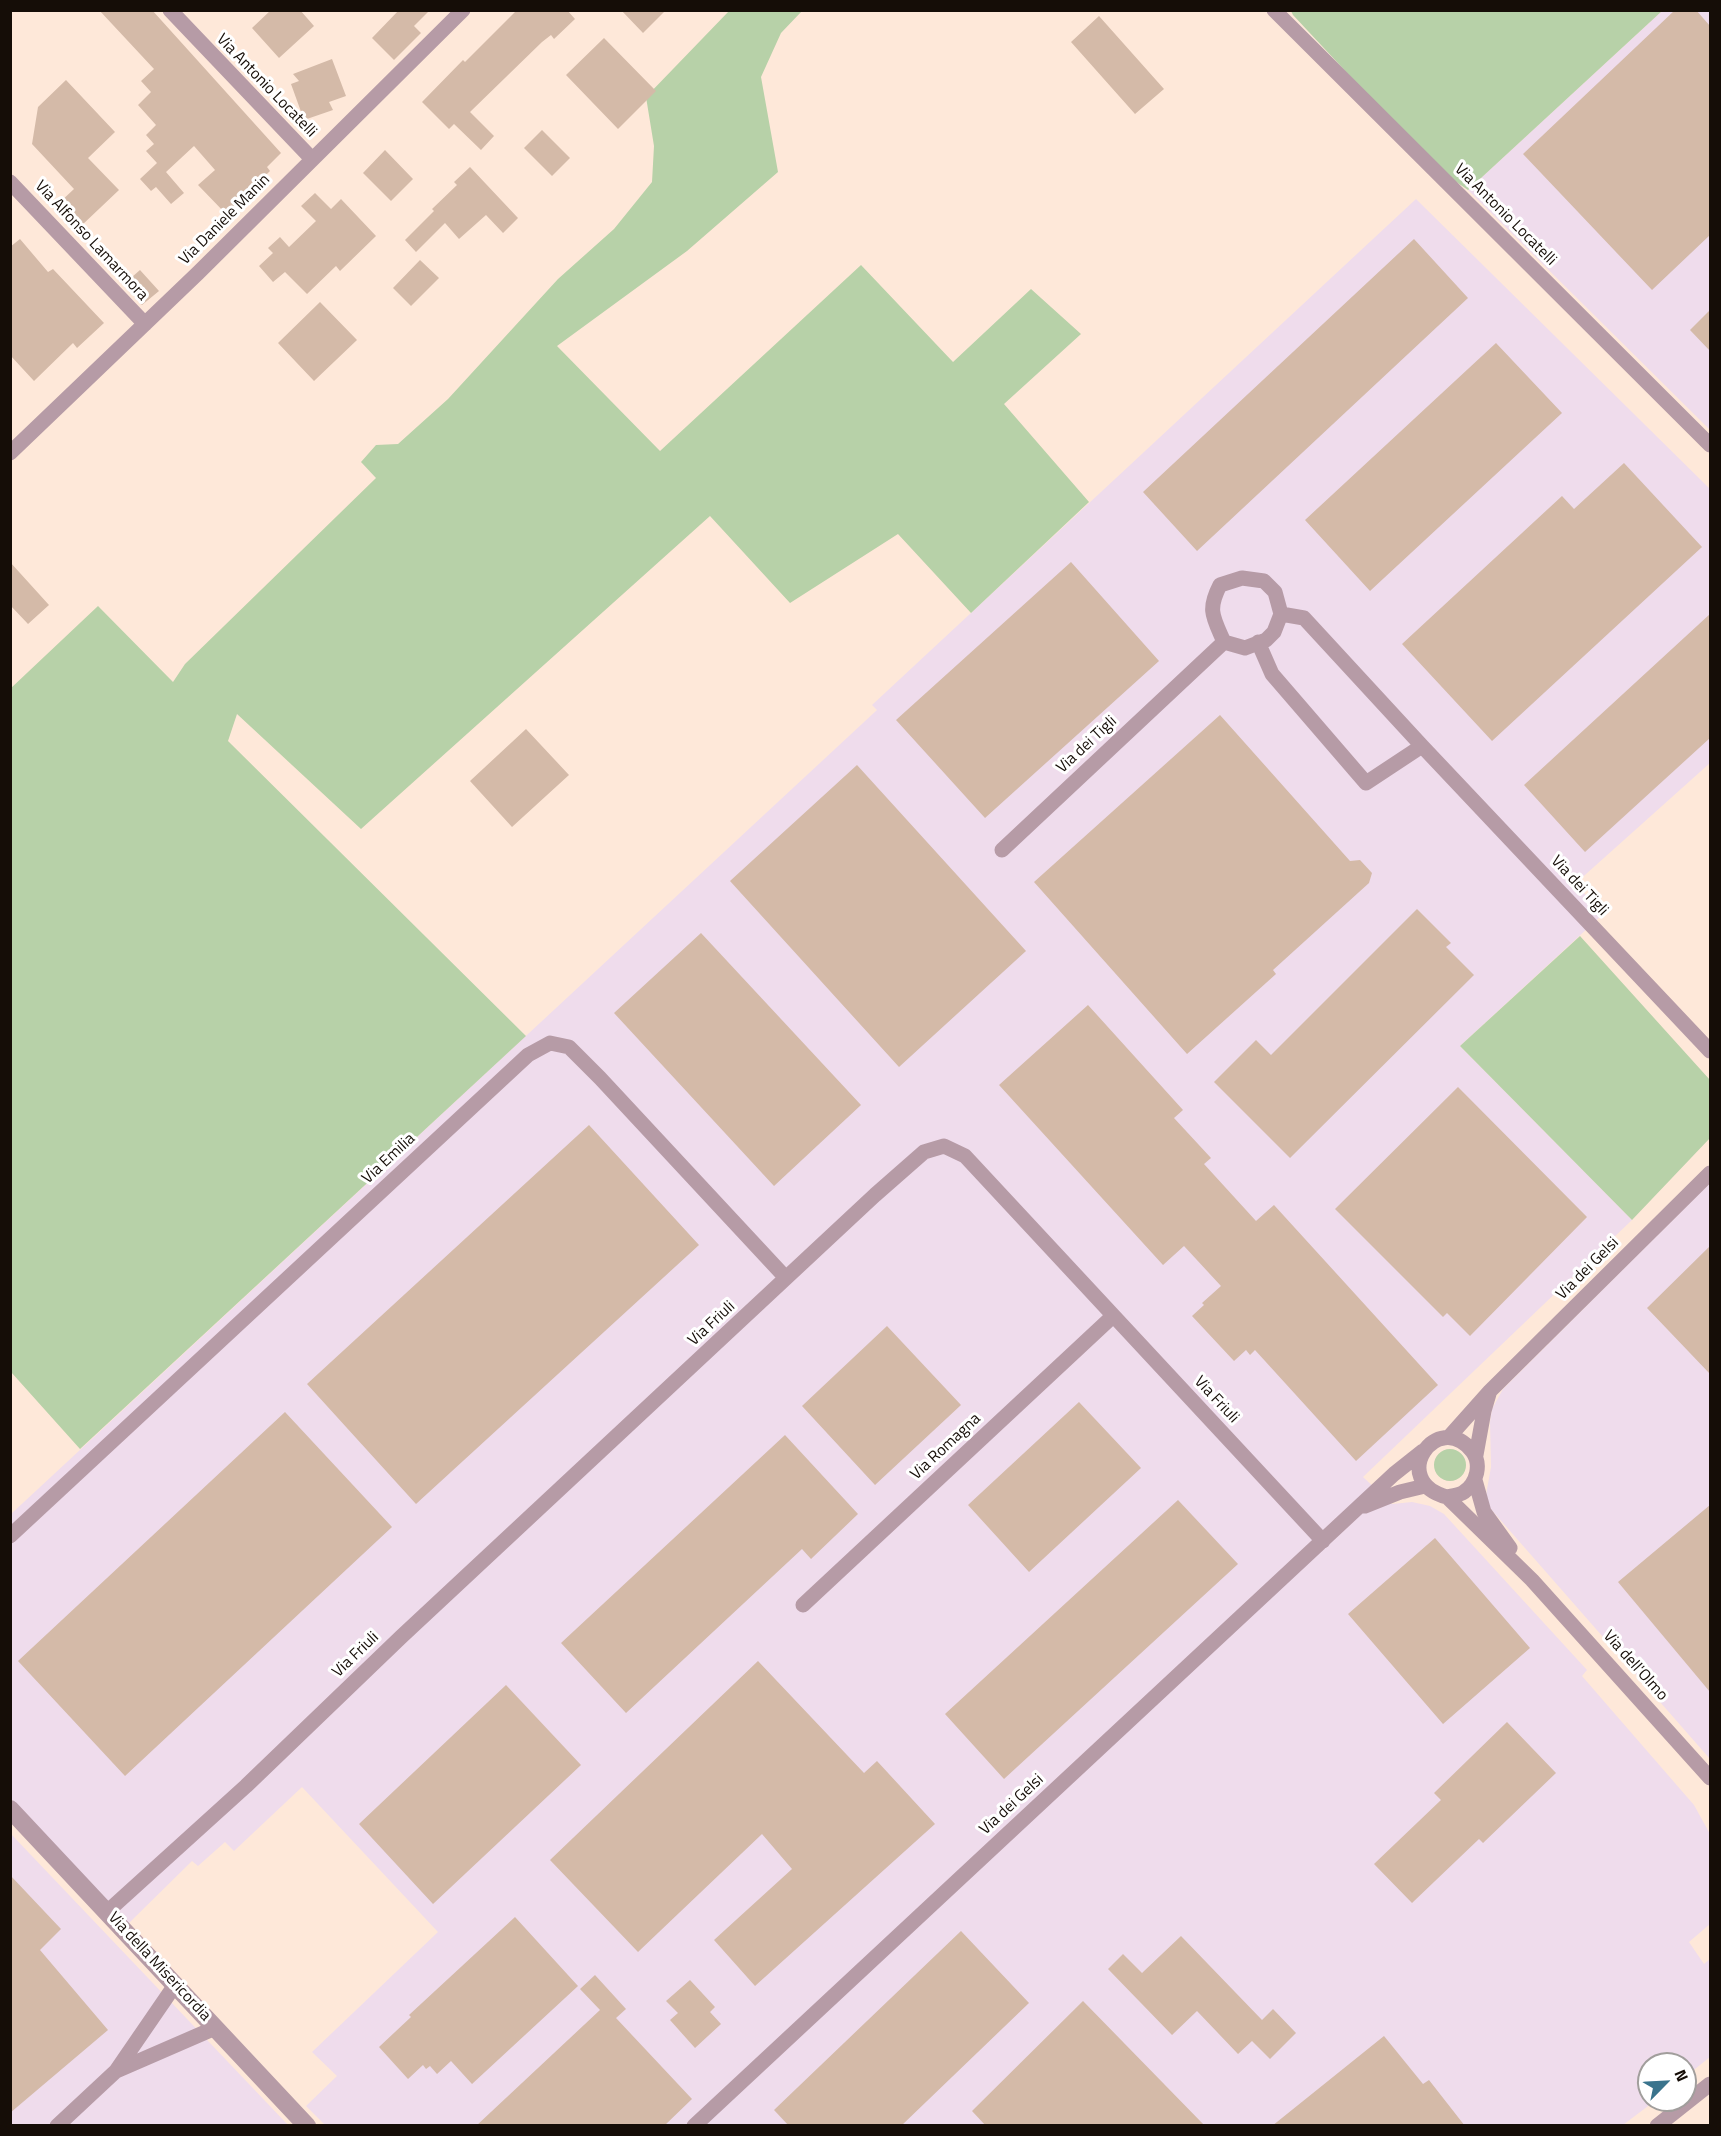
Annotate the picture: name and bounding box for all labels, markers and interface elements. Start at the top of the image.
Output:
street label: Via Antonio Locatelli [212,30,320,142]
street label: Via Antonio Locatelli [1450,160,1560,270]
street label: Via Daniele Manin [176,171,274,269]
street label: Via Alfonso Lamarmora [30,177,152,305]
street label: Via dei Tigli [1053,712,1121,778]
street label: Via dei Tigli [1546,852,1612,920]
street label: Via Emilia [359,1130,419,1188]
street label: Via dei Gelsi [1553,1234,1623,1304]
street label: Via Friuli [685,1297,739,1351]
street label: Via Friuli [1189,1373,1243,1427]
street label: Via Romagna [907,1410,985,1484]
street label: Via dell'Olmo [1599,1627,1671,1705]
street label: Via Friuli [329,1628,383,1682]
street label: Via dei Gelsi [976,1771,1048,1839]
street label: Via della Misericordia [104,1909,214,2025]
north arrow [1637,2052,1697,2112]
text: N [1668,2066,1695,2085]

